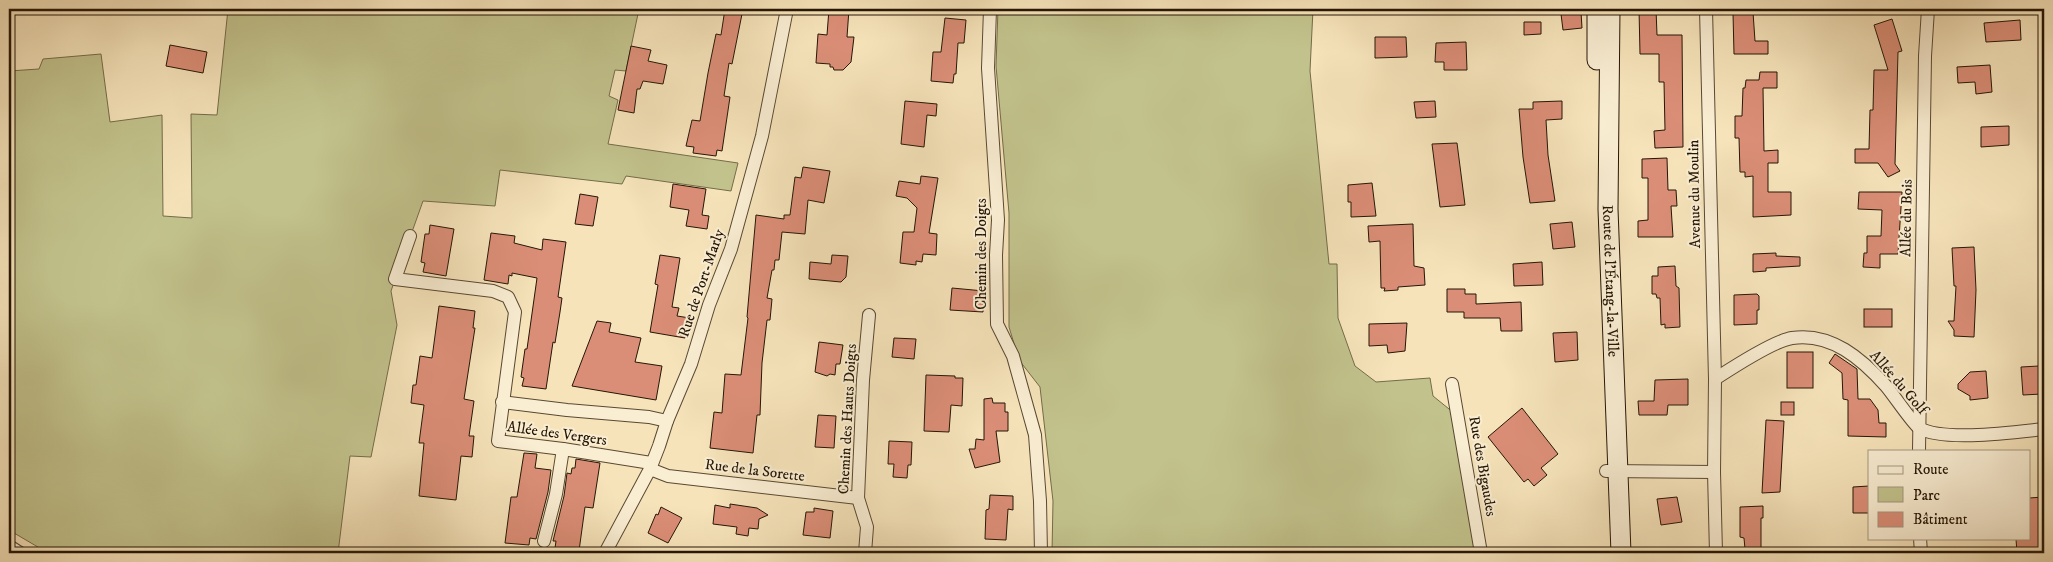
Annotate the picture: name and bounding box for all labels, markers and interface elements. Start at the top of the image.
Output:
street label: Avenue du Moulin [1684,139,1705,248]
street label: Allée du Bois [1896,179,1917,257]
street label: Chemin des Doigts [972,198,991,310]
street label: Route de l'Étang-la-Ville [1598,204,1623,358]
street label: Rue de Port-Marly [674,226,729,340]
street label: Chemin des Hauts Doigts [834,343,861,495]
street label: Allée du Golf [1866,346,1933,420]
street label: Rue des Bigaudes [1464,414,1501,518]
street label: Allée des Vergers [506,417,608,450]
legend [1868,450,2030,540]
street label: Rue de la Sorette [704,455,806,486]
text: Route [1913,460,1948,479]
text: Parc [1913,486,1941,505]
text: Bâtiment [1913,510,1968,529]

